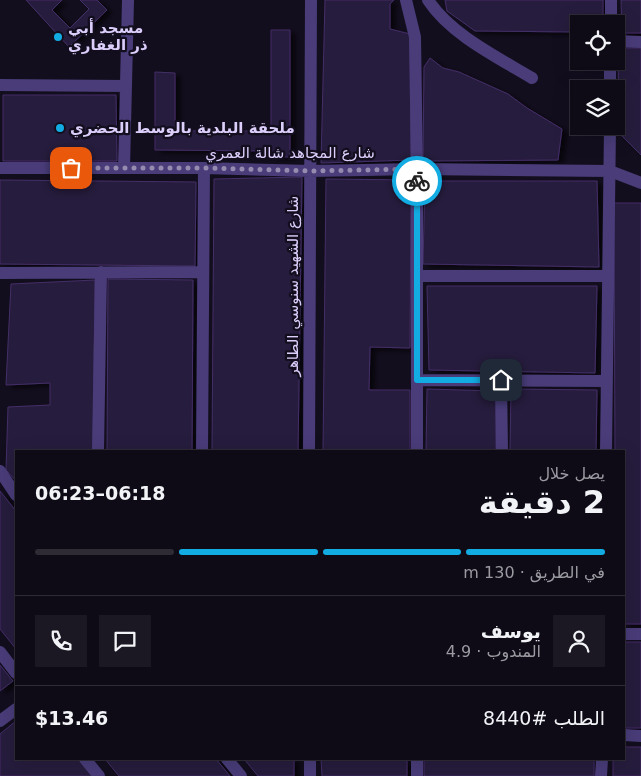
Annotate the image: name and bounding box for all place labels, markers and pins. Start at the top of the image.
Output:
place label: مسجد أبي ذر الغفاري [68,18,148,55]
marker: مسجد أبي ذر الغفاري [52,31,64,43]
place label: ملحقة البلدية بالوسط الحضري [70,119,295,138]
marker: ملحقة البلدية بالوسط الحضري [54,122,66,134]
pin [50,147,92,189]
pin [480,359,522,401]

